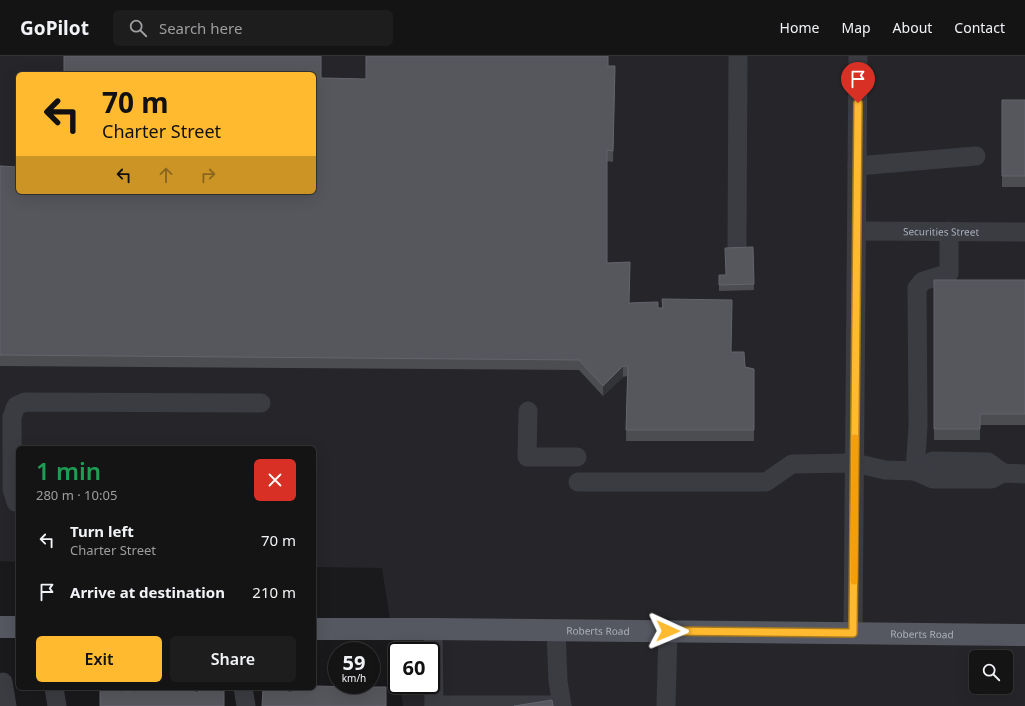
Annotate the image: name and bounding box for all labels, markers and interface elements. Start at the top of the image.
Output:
search box [113,10,393,46]
text: GoPilot [20,15,89,41]
icon: search [127,17,149,39]
text: Search here [159,18,242,38]
text: Home [780,18,819,37]
text: Map [841,18,871,37]
text: About [893,18,932,37]
text: Contact [954,18,1005,37]
pin [841,62,875,103]
icon: arrive [847,68,869,90]
text: 70 m [102,83,169,121]
icon: left [36,88,88,140]
text: Charter Street [102,119,221,143]
icon: left [113,164,135,186]
icon: ahead [155,164,177,186]
icon: right [197,164,219,186]
street label: Securities Street [903,224,979,239]
text: 1 min [36,454,101,487]
button: close [254,459,296,501]
text: 280 m · 10:05 [36,486,117,504]
text: Turn left [70,521,134,541]
icon: left [36,529,58,551]
text: 70 m [261,530,296,550]
text: Charter Street [70,541,156,559]
icon: arrive [36,581,58,603]
text: Arrive at destination [70,582,225,602]
text: 210 m [252,582,296,602]
position arrow [647,610,689,652]
street label: Roberts Road [566,623,630,638]
street label: Roberts Road [890,627,954,641]
button: Exit [36,636,162,682]
button: Share [170,636,296,682]
speed limit sign: 60 [388,642,440,694]
text: 59 [343,649,365,676]
map controls [969,650,1013,694]
button: search [969,650,1013,694]
text: km/h [342,671,366,685]

